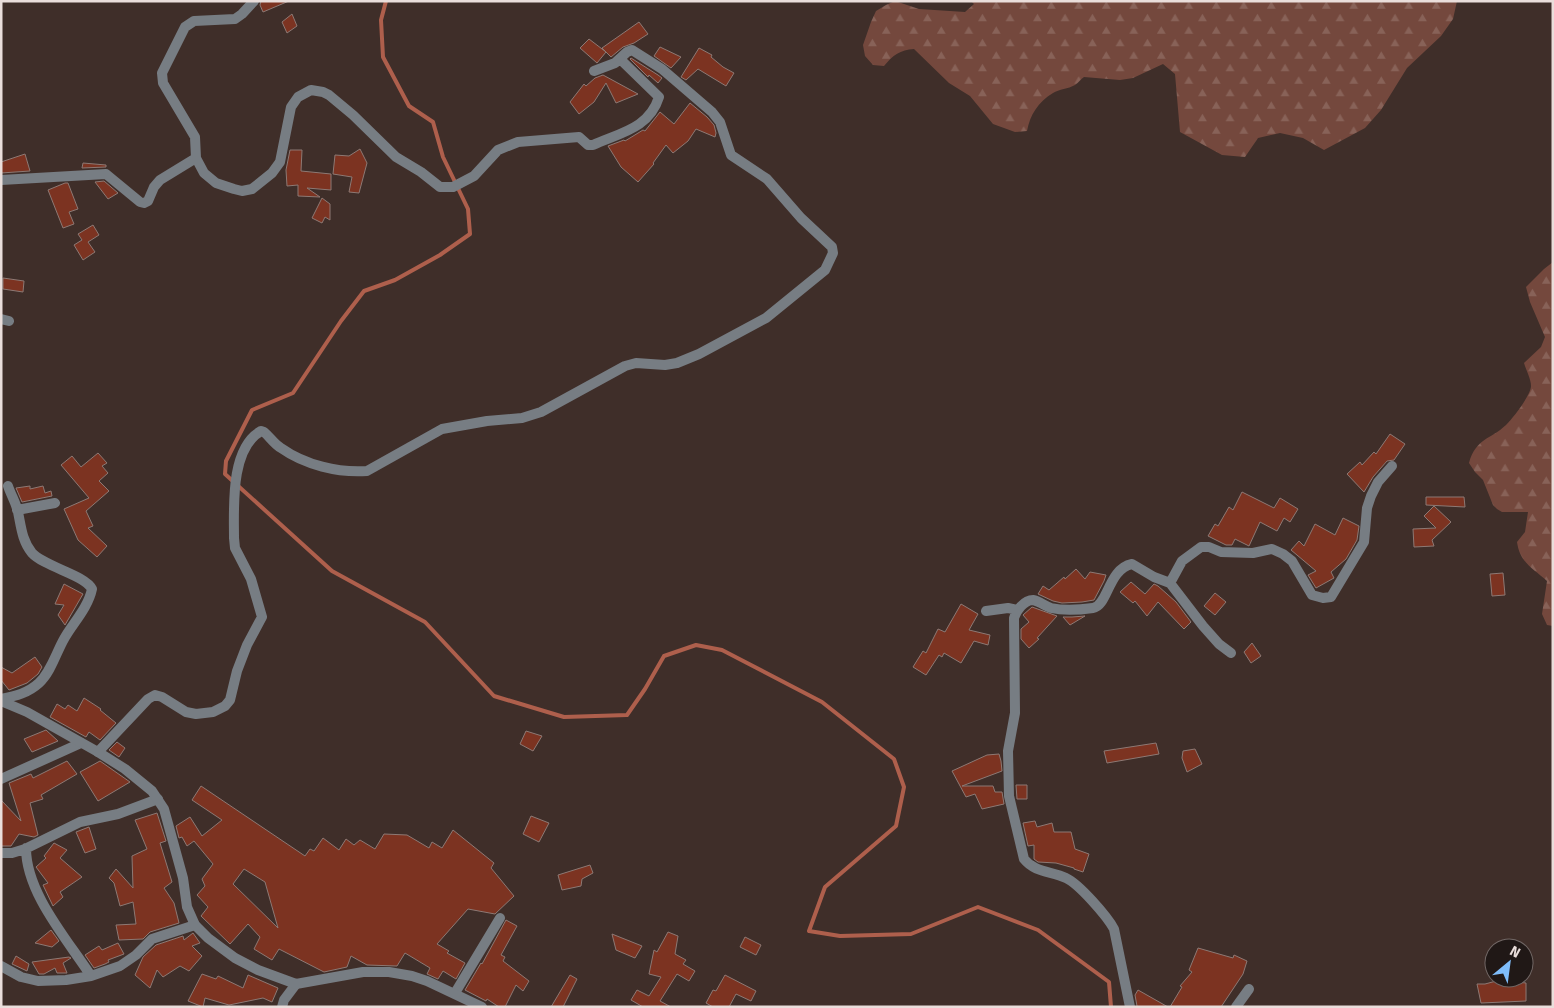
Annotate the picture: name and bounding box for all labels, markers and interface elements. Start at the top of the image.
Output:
north arrow [1484,938,1534,988]
text: N [1507,942,1523,962]

